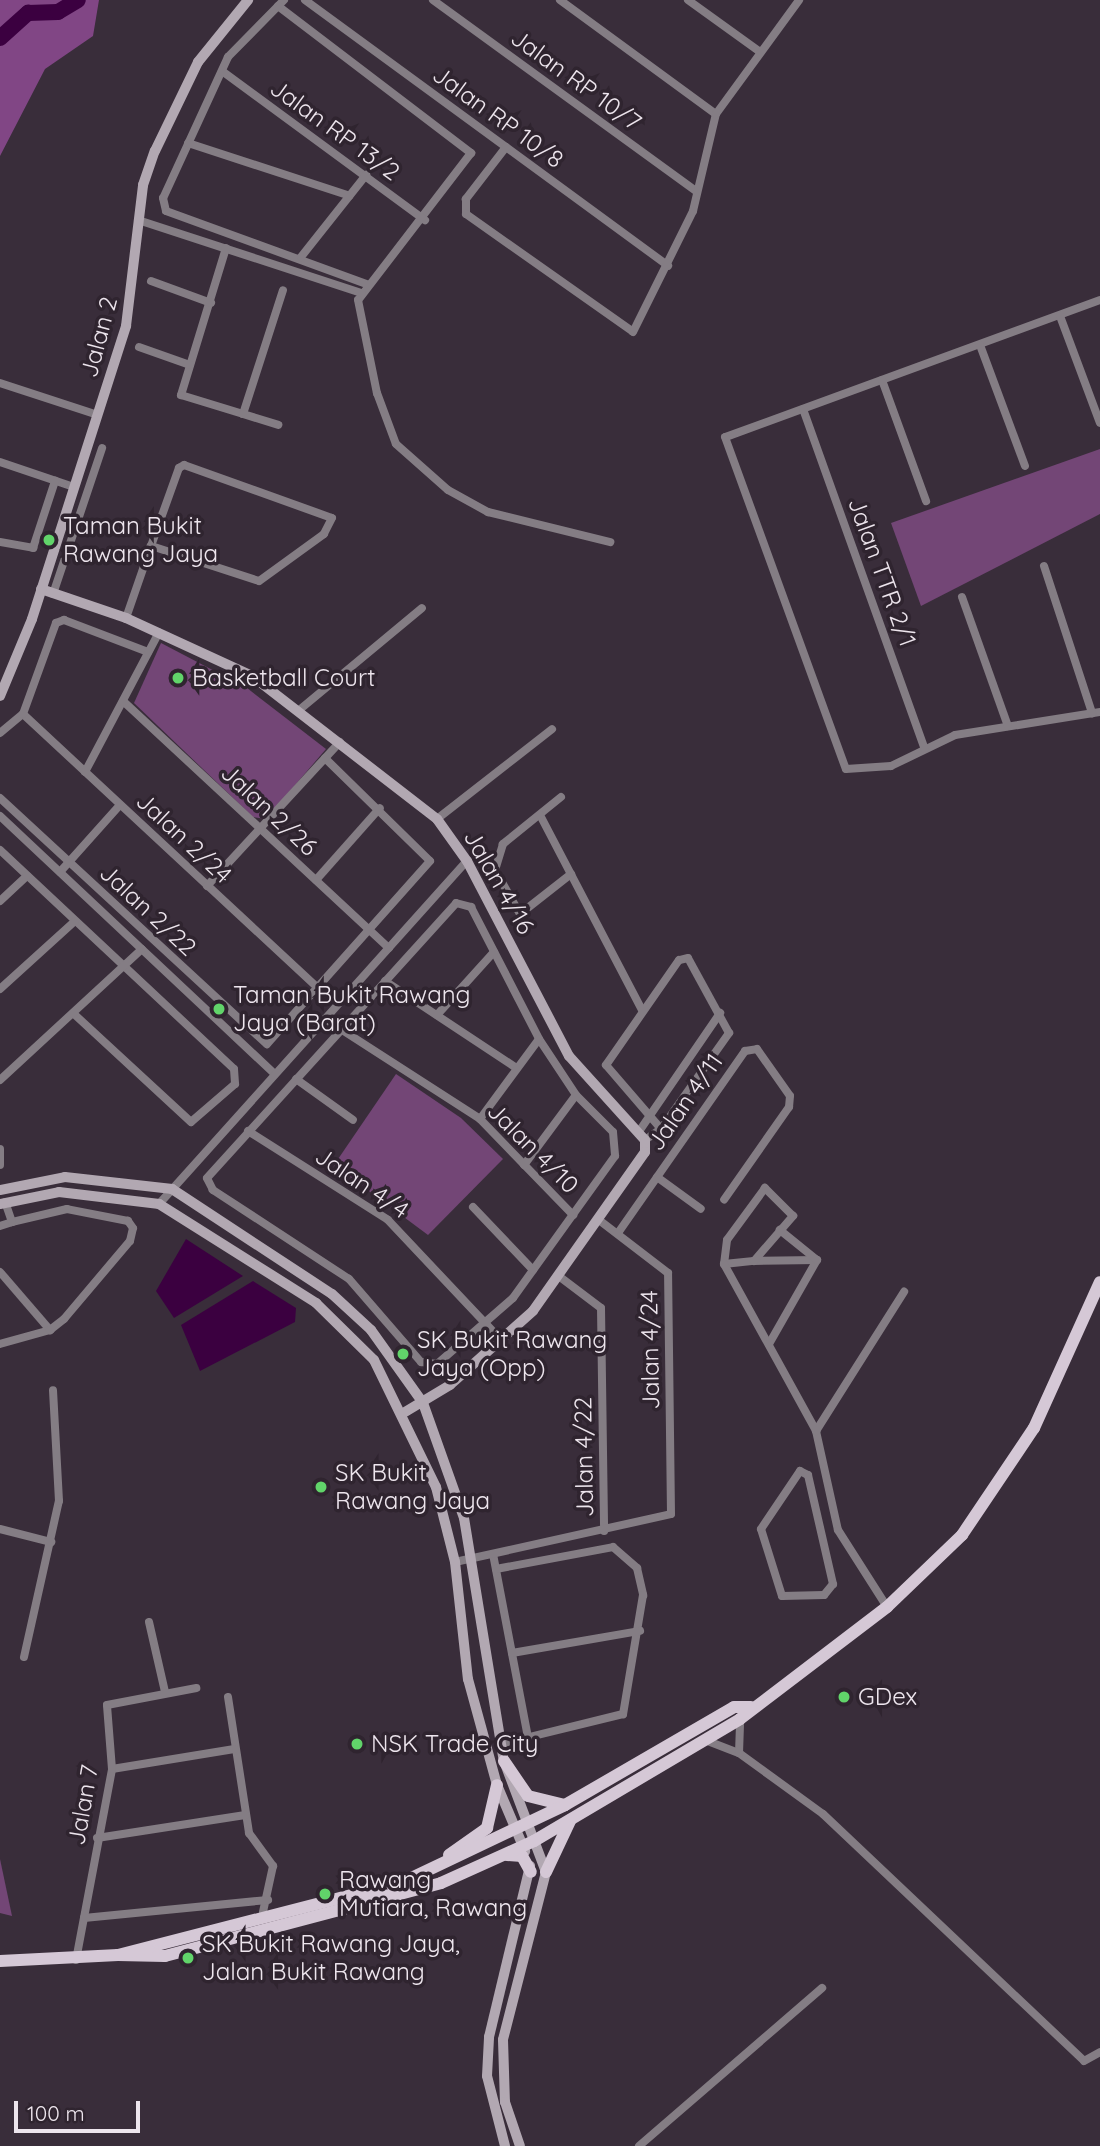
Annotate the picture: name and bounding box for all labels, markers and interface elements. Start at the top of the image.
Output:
street label: Jalan RP 10/7 [505,23,647,137]
street label: Jalan RP 10/8 [427,60,569,174]
street label: Jalan RP 13/2 [265,73,405,187]
street label: Jalan 2 [74,294,124,380]
street label: Jalan TTR 2/1 [842,494,922,650]
place label: Taman Bukit Rawang Jaya [63,512,218,568]
marker: Taman Bukit Rawang Jaya [41,532,57,548]
place label: Basketball Court [192,664,375,692]
marker: Basketball Court [170,670,186,686]
street label: Jalan 2/26 [215,758,323,862]
street label: Jalan 2/24 [130,786,238,890]
street label: Jalan 4/16 [458,825,540,939]
street label: Jalan 2/22 [94,858,202,962]
place label: Taman Bukit Rawang Jaya (Barat) [233,981,471,1037]
marker: Taman Bukit Rawang Jaya (Barat) [211,1001,227,1017]
street label: Jalan 4/11 [641,1048,729,1156]
street label: Jalan 4/10 [481,1096,585,1200]
street label: Jalan 4/4 [310,1141,414,1225]
street label: Jalan 4/24 [635,1290,665,1410]
place label: SK Bukit Rawang Jaya (Opp) [417,1326,607,1382]
marker: SK Bukit Rawang Jaya (Opp) [395,1346,411,1362]
street label: Jalan 4/22 [569,1396,599,1518]
place label: SK Bukit Rawang Jaya [335,1459,490,1515]
marker: SK Bukit Rawang Jaya [313,1479,329,1495]
place label: GDex [858,1683,917,1711]
marker: GDex [836,1689,852,1705]
place label: NSK Trade City [371,1730,538,1758]
marker: NSK Trade City [349,1736,365,1752]
street label: Jalan 7 [62,1763,104,1847]
place label: Rawang Mutiara, Rawang [339,1866,527,1922]
marker: Rawang Mutiara, Rawang [317,1886,333,1902]
place label: SK Bukit Rawang Jaya, Jalan Bukit Rawang [202,1930,460,1986]
marker: SK Bukit Rawang Jaya, Jalan Bukit Rawang [180,1950,196,1966]
scale bar [18,2086,144,2130]
text: 100 m [27,2100,85,2126]

